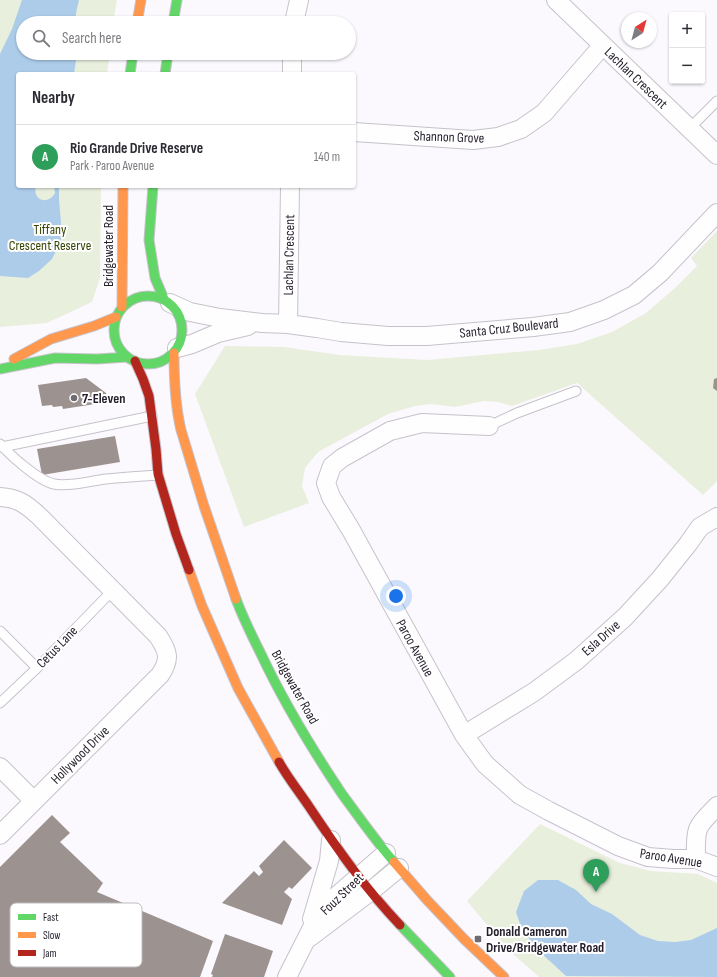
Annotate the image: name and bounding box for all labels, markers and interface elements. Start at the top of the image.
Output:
north arrow [621,12,657,48]
map controls [669,12,705,84]
button: + [669,12,705,48]
search box [16,16,356,60]
icon: search [30,27,52,49]
text: Search here [62,29,122,48]
street label: Lachlan Crescent [601,44,671,112]
button: − [669,48,705,84]
text: Nearby [32,88,75,108]
street label: Shannon Grove [413,127,485,147]
text: Rio Grande Drive Reserve [70,139,203,158]
text: A [42,149,48,165]
text: 140 m [314,149,340,165]
text: Park · Paroo Avenue [70,158,154,174]
street label: Bridgewater Road [100,205,117,287]
street label: Lachlan Crescent [280,214,298,296]
park label: Tiffany Crescent Reserve [9,221,91,254]
street label: Santa Cruz Boulevard [459,314,559,342]
place label: 7-Eleven [82,390,125,407]
marker: 7-Eleven [69,393,79,403]
your location [386,586,406,606]
street label: Paroo Avenue [392,616,438,680]
street label: Esla Drive [578,616,624,660]
street label: Cetus Lane [33,622,81,672]
street label: Bridgewater Road [268,647,322,727]
street label: Hollywood Drive [47,722,113,788]
street label: Paroo Avenue [639,845,703,871]
pin: A [583,859,609,892]
street label: Fouz Street [317,869,367,919]
legend [10,903,142,967]
text: Fast [43,911,59,924]
place label: Donald Cameron Drive/Bridgewater Road [486,923,604,956]
text: Slow [43,929,60,942]
marker: Donald Cameron Drive/Bridgewater Road [473,934,483,944]
text: Jam [42,947,57,960]

